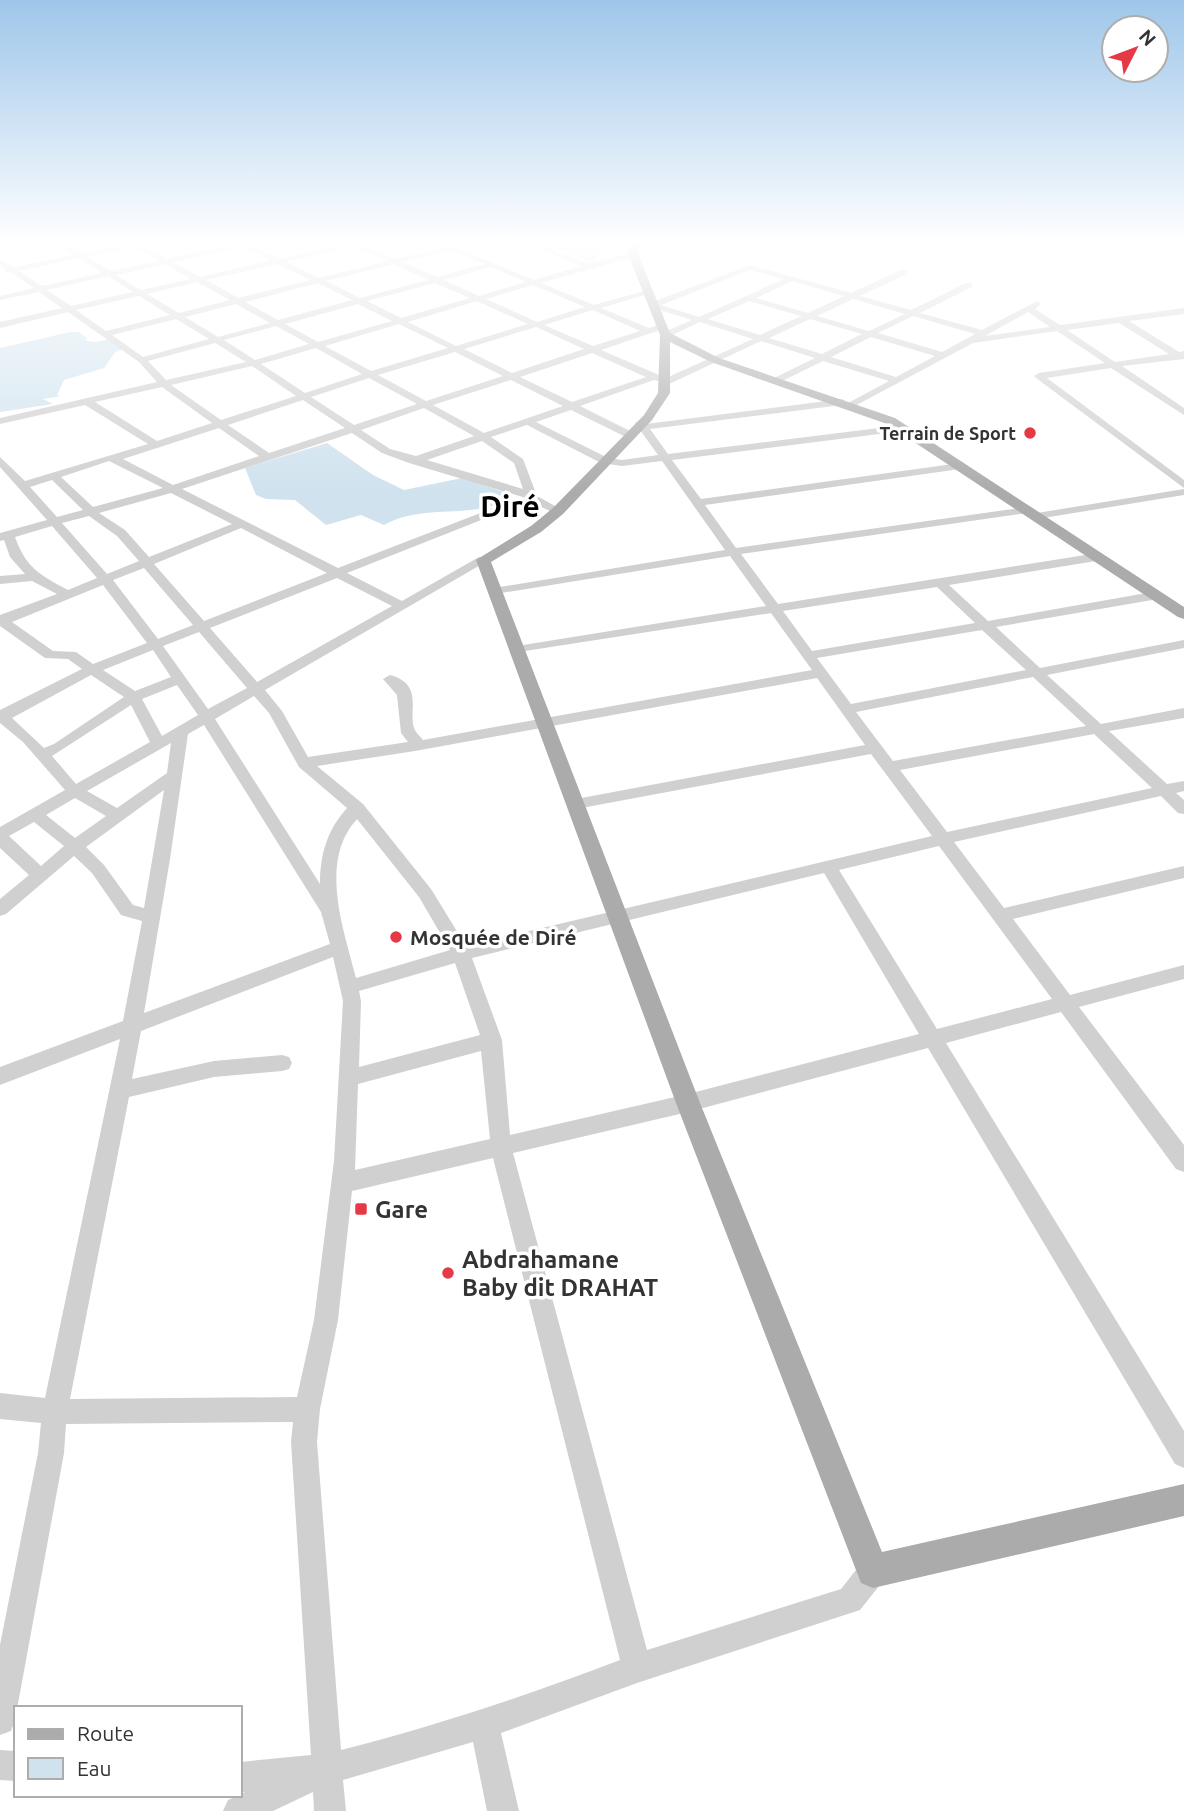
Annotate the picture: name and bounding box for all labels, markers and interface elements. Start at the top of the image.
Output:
north arrow [1100,14,1170,84]
text: N [1135,25,1161,50]
place label: Terrain de Sport [879,423,1016,443]
marker: Terrain de Sport [1022,425,1038,441]
district label: Diré [480,489,540,523]
place label: Mosquée de Diré [410,925,577,949]
marker: Mosquée de Diré [388,929,404,945]
place label: Gare [375,1196,428,1223]
marker: Gare [353,1201,369,1217]
place label: Abdrahamane Baby dit DRAHAT [462,1246,658,1301]
marker: Abdrahamane Baby dit DRAHAT [440,1265,456,1281]
legend [14,1706,242,1797]
text: Route [77,1721,134,1745]
text: Eau [77,1756,112,1780]

